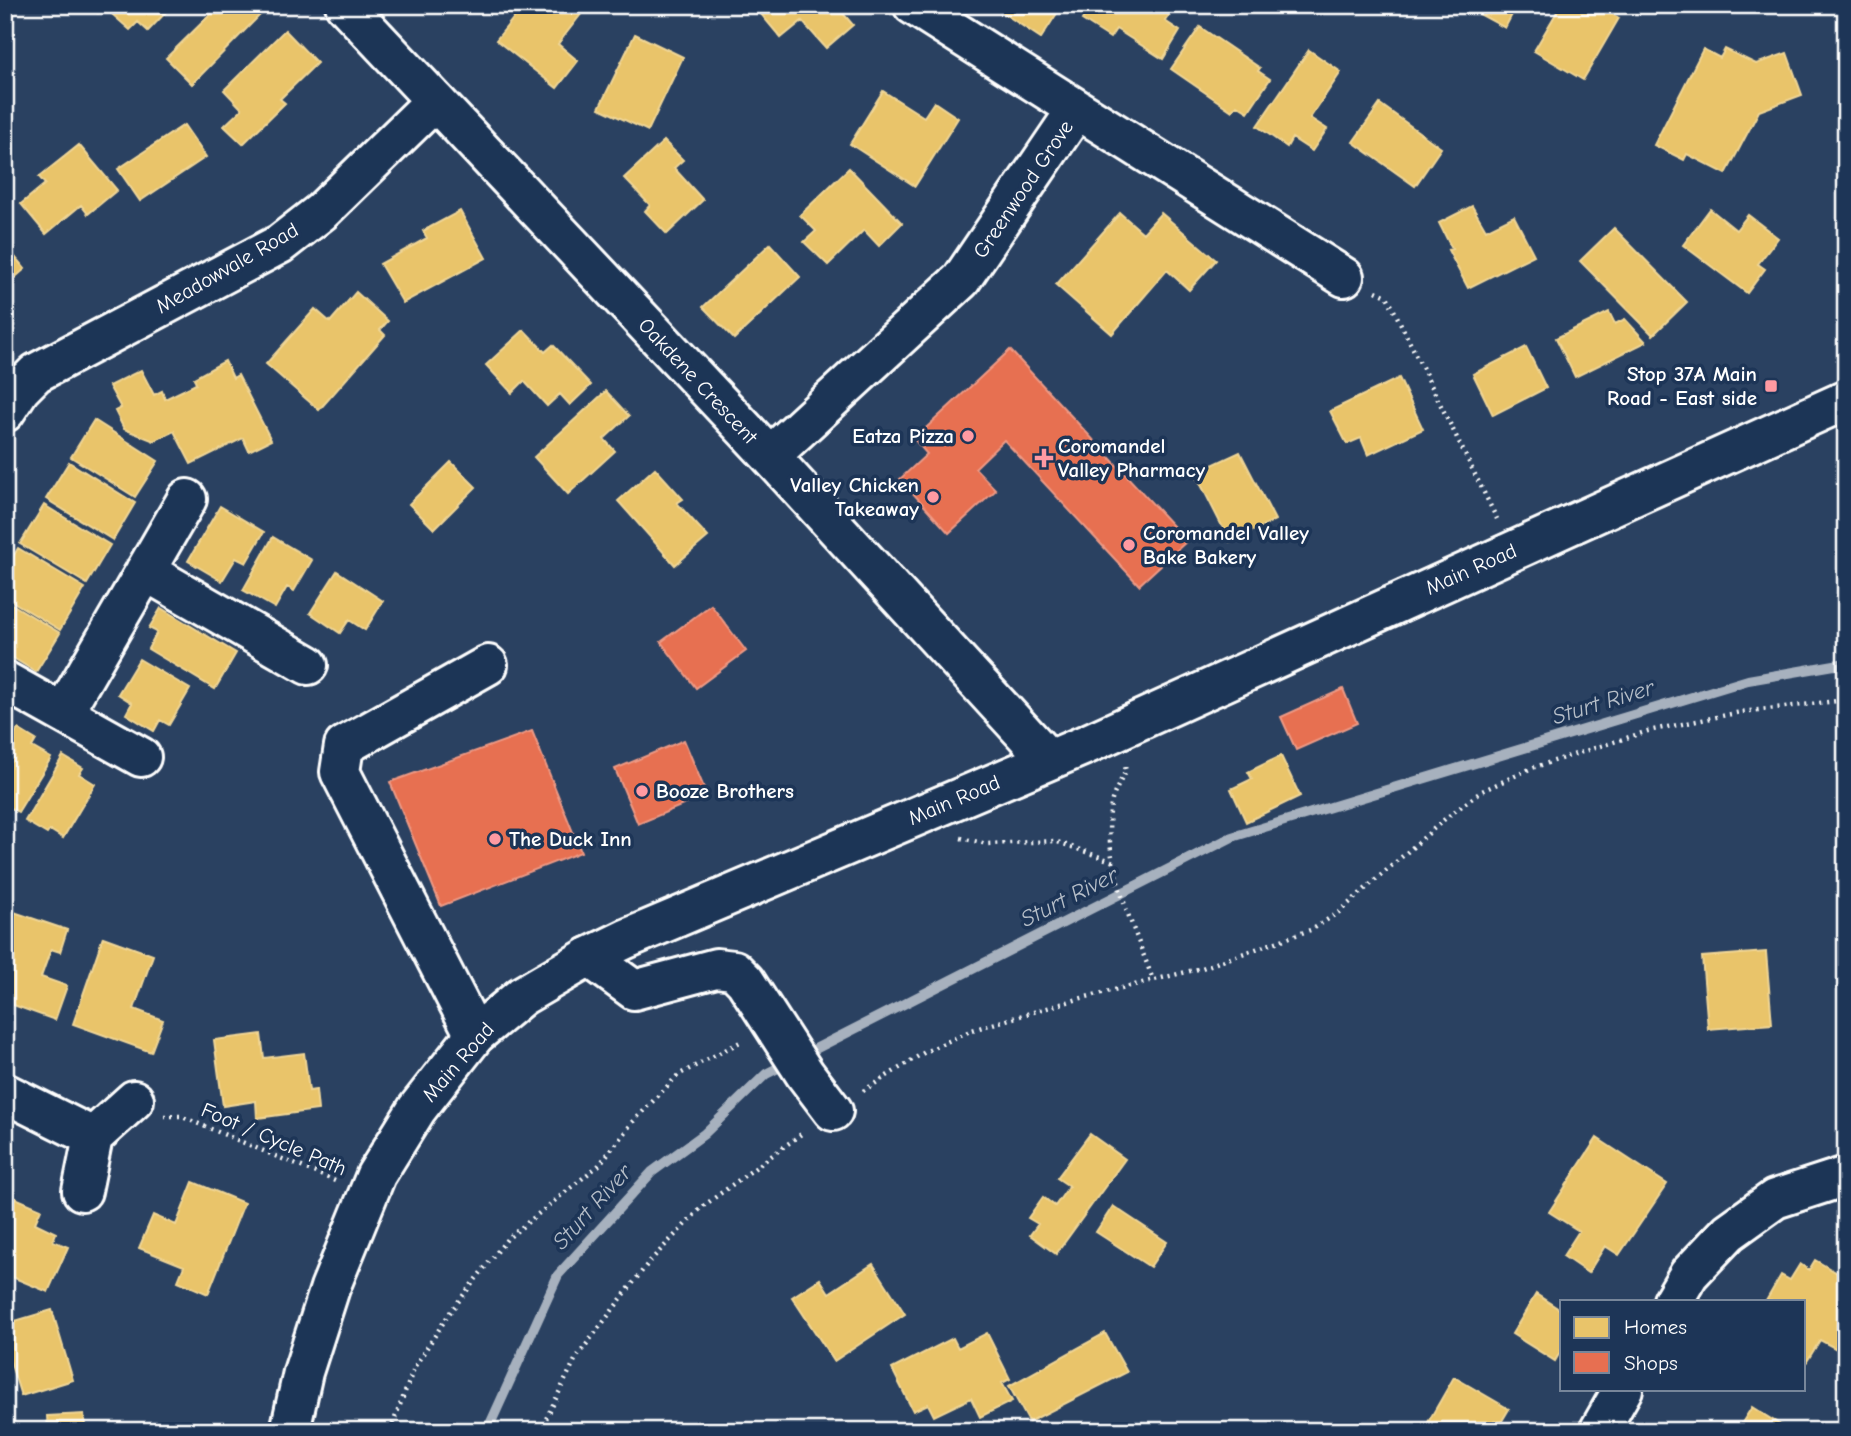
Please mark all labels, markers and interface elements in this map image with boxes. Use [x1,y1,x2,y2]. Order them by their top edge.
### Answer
street label: Greenwood Grove [968,116,1078,262]
street label: Meadowvale Road [152,218,302,318]
street label: Oakdene Crescent [634,313,763,450]
place label: Stop 37A Main Road - East side [1607,362,1757,410]
marker: Stop 37A Main Road - East side [1763,378,1779,394]
place label: Eatza Pizza [852,424,954,448]
marker: Eatza Pizza [960,428,976,444]
place label: Coromandel Valley Pharmacy [1058,434,1206,482]
marker: Coromandel Valley Pharmacy [1036,450,1052,466]
place label: Valley Chicken Takeaway [790,473,919,521]
marker: Valley Chicken Takeaway [925,489,941,505]
place label: Coromandel Valley Bake Bakery [1143,521,1309,569]
marker: Coromandel Valley Bake Bakery [1121,537,1137,553]
street label: Main Road [1422,538,1520,600]
water label: Sturt River [1549,673,1658,730]
street label: Main Road [905,770,1003,830]
place label: Booze Brothers [656,779,794,803]
marker: Booze Brothers [634,783,650,799]
place label: The Duck Inn [509,827,632,851]
marker: The Duck Inn [487,831,503,847]
water label: Sturt River [1016,861,1123,933]
street label: Main Road [417,1017,499,1107]
street label: Foot / Cycle Path [198,1098,350,1180]
water label: Sturt River [547,1158,638,1255]
legend [1560,1300,1806,1390]
text: Homes [1624,1315,1687,1339]
text: Shops [1624,1351,1678,1375]

